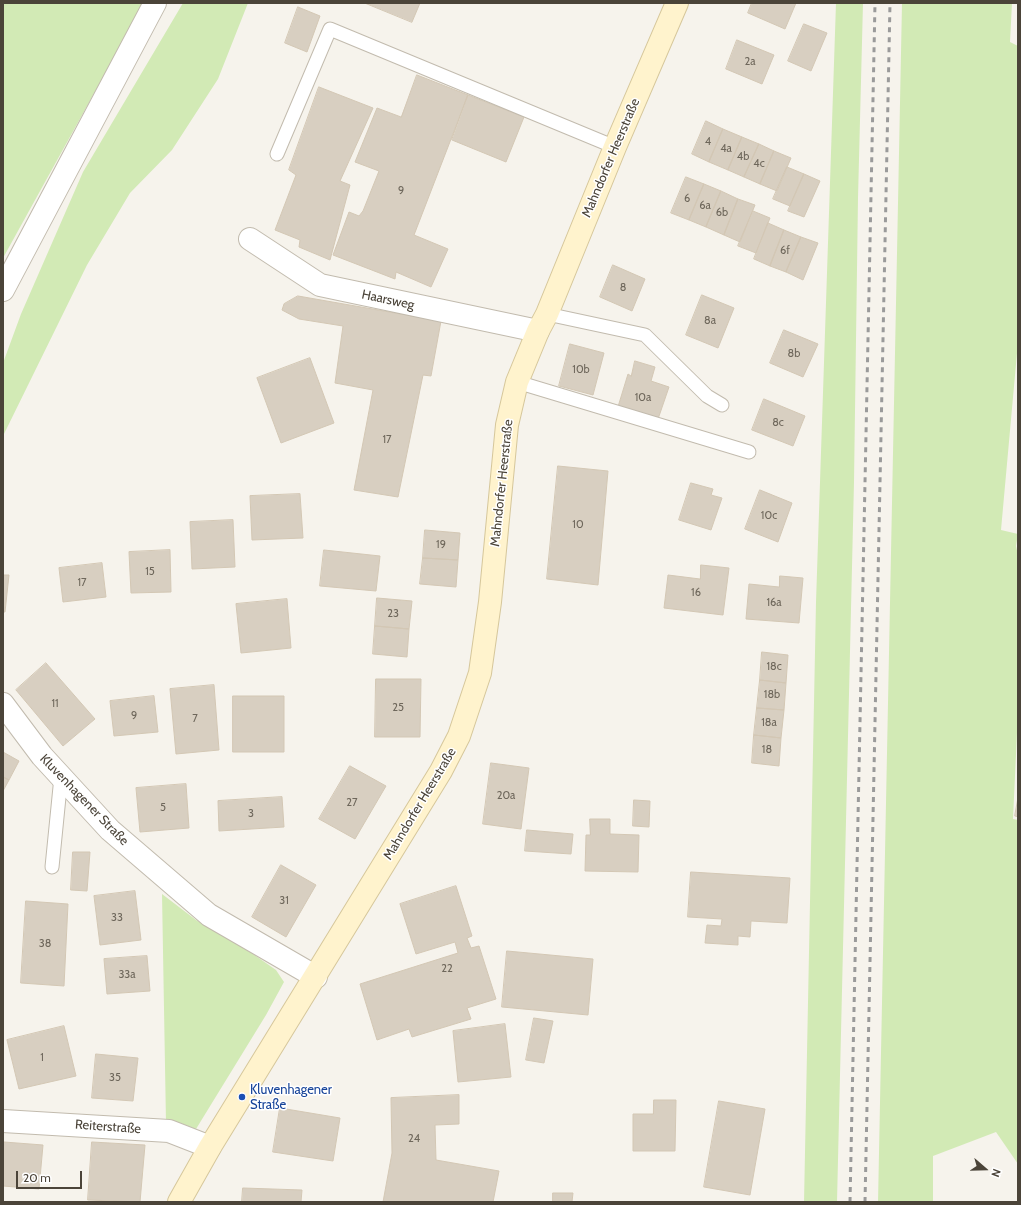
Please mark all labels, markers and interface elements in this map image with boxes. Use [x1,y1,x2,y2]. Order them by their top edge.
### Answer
house number: 2a [744,55,756,69]
street label: Mahndorfer Heerstraße [579,96,643,220]
house number: 4 [705,135,711,149]
house number: 4a [720,142,732,156]
house number: 4b [737,150,749,164]
house number: 4c [753,157,765,171]
house number: 9 [398,184,404,198]
house number: 6 [684,192,690,206]
house number: 6a [699,199,711,213]
house number: 6b [716,206,728,220]
house number: 6f [780,244,790,258]
house number: 8 [620,281,626,295]
street label: Haarsweg [360,287,416,313]
house number: 8a [704,314,716,328]
house number: 8b [788,347,800,361]
house number: 10b [572,363,590,377]
house number: 10a [635,391,651,405]
house number: 8c [772,416,784,430]
street label: Mahndorfer Heerstraße [488,419,516,547]
house number: 17 [382,433,392,447]
house number: 10c [761,509,777,523]
house number: 10 [572,518,584,532]
house number: 19 [436,538,446,552]
house number: 15 [145,565,155,579]
house number: 17 [77,576,87,590]
house number: 16 [691,586,701,600]
house number: 16a [766,596,782,610]
house number: 23 [387,607,399,621]
house number: 18c [766,660,782,674]
house number: 18b [764,688,780,702]
house number: 11 [51,697,59,711]
house number: 25 [392,701,404,715]
house number: 9 [131,709,137,723]
house number: 7 [192,712,198,726]
house number: 18a [761,716,777,730]
house number: 18 [762,743,772,757]
street label: Mahndorfer Heerstraße [380,745,460,863]
street label: Kluvenhagener Straße [36,751,132,849]
house number: 20a [497,789,515,803]
house number: 27 [346,796,358,810]
house number: 5 [160,801,166,815]
house number: 3 [248,807,254,821]
house number: 31 [279,894,289,908]
house number: 33 [111,911,123,925]
house number: 38 [39,937,51,951]
house number: 22 [441,962,453,976]
house number: 33a [118,968,136,982]
house number: 1 [40,1051,44,1065]
house number: 35 [109,1071,121,1085]
place label: Kluvenhagener Straße [250,1082,332,1113]
marker: Kluvenhagener Straße [237,1092,247,1102]
street label: Reiterstraße [74,1117,142,1137]
house number: 24 [408,1132,420,1146]
north arrow [965,1149,1005,1189]
scale bar [18,1163,84,1189]
text: N [988,1167,1004,1179]
text: 20 m [23,1170,51,1185]

